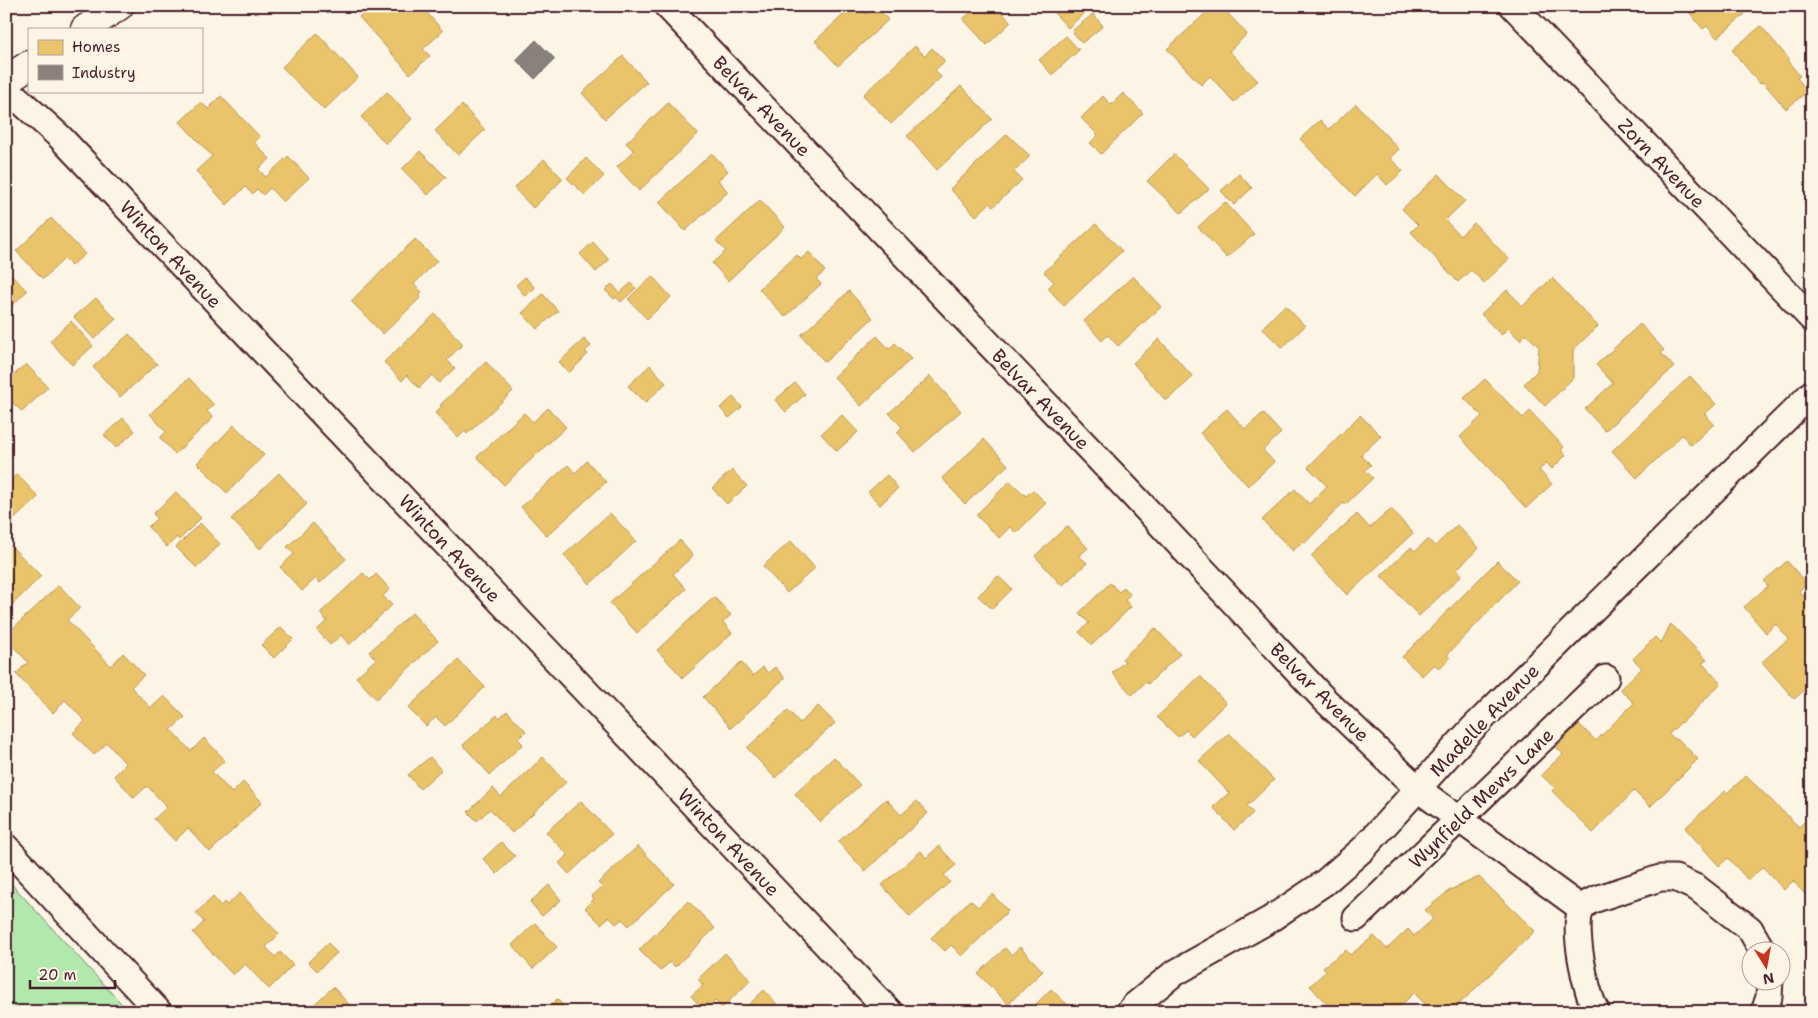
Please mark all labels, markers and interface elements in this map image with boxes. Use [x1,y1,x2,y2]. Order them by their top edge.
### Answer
legend [28,28,202,92]
text: Homes [72,37,120,57]
street label: Belvar Avenue [707,51,816,162]
text: Industry [72,63,136,83]
street label: Zorn Avenue [1613,113,1711,214]
street label: Winton Avenue [114,195,227,314]
street label: Belvar Avenue [986,344,1095,455]
street label: Winton Avenue [393,489,506,608]
street label: Belvar Avenue [1265,637,1375,747]
street label: Madelle Avenue [1424,659,1545,782]
street label: Wynfield Mews Lane [1404,723,1559,874]
street label: Winton Avenue [672,783,785,902]
north arrow [1740,940,1790,990]
scale bar [30,958,115,990]
text: 20 m [38,965,77,985]
text: N [1761,969,1776,989]

